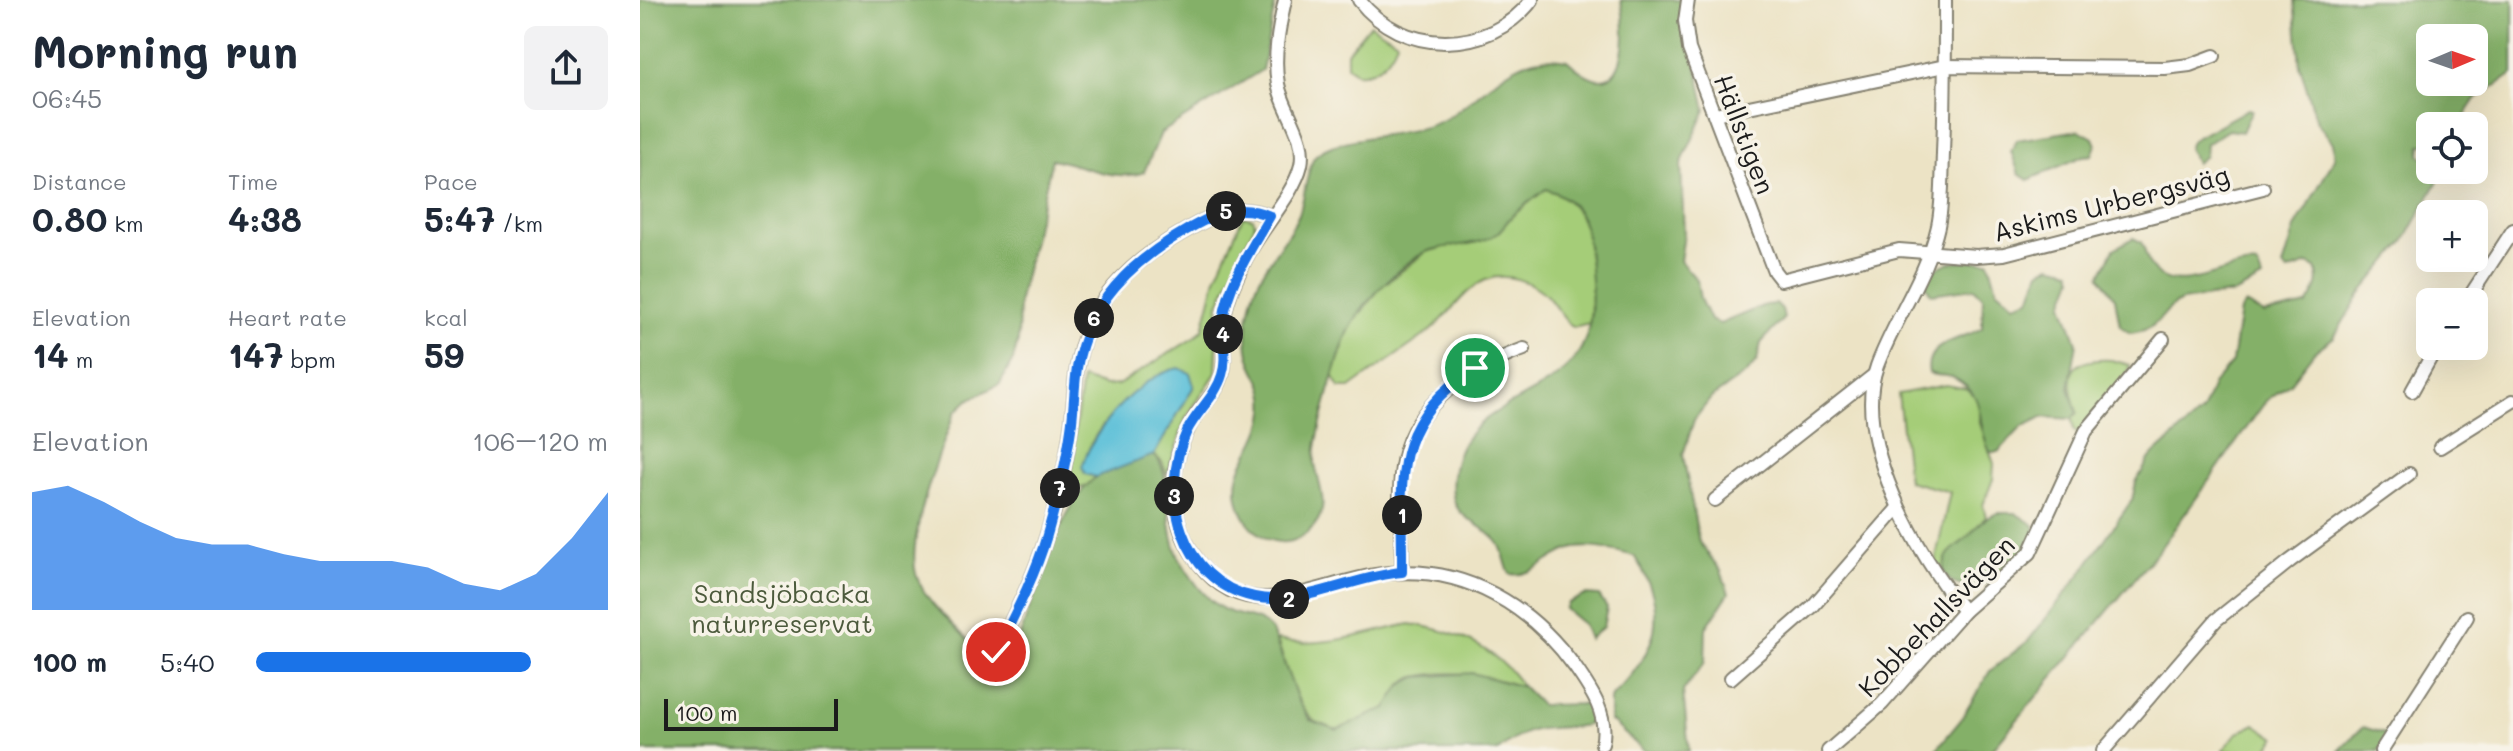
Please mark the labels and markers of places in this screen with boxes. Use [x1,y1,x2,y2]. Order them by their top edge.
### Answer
pin: 5 [1206,191,1246,231]
pin: 6 [1074,298,1114,338]
pin: 4 [1203,314,1243,354]
pin [1441,334,1509,402]
pin: 7 [1040,468,1080,508]
pin: 3 [1154,476,1194,516]
pin: 1 [1382,495,1422,535]
pin: 2 [1269,579,1309,619]
pin [962,618,1030,686]

